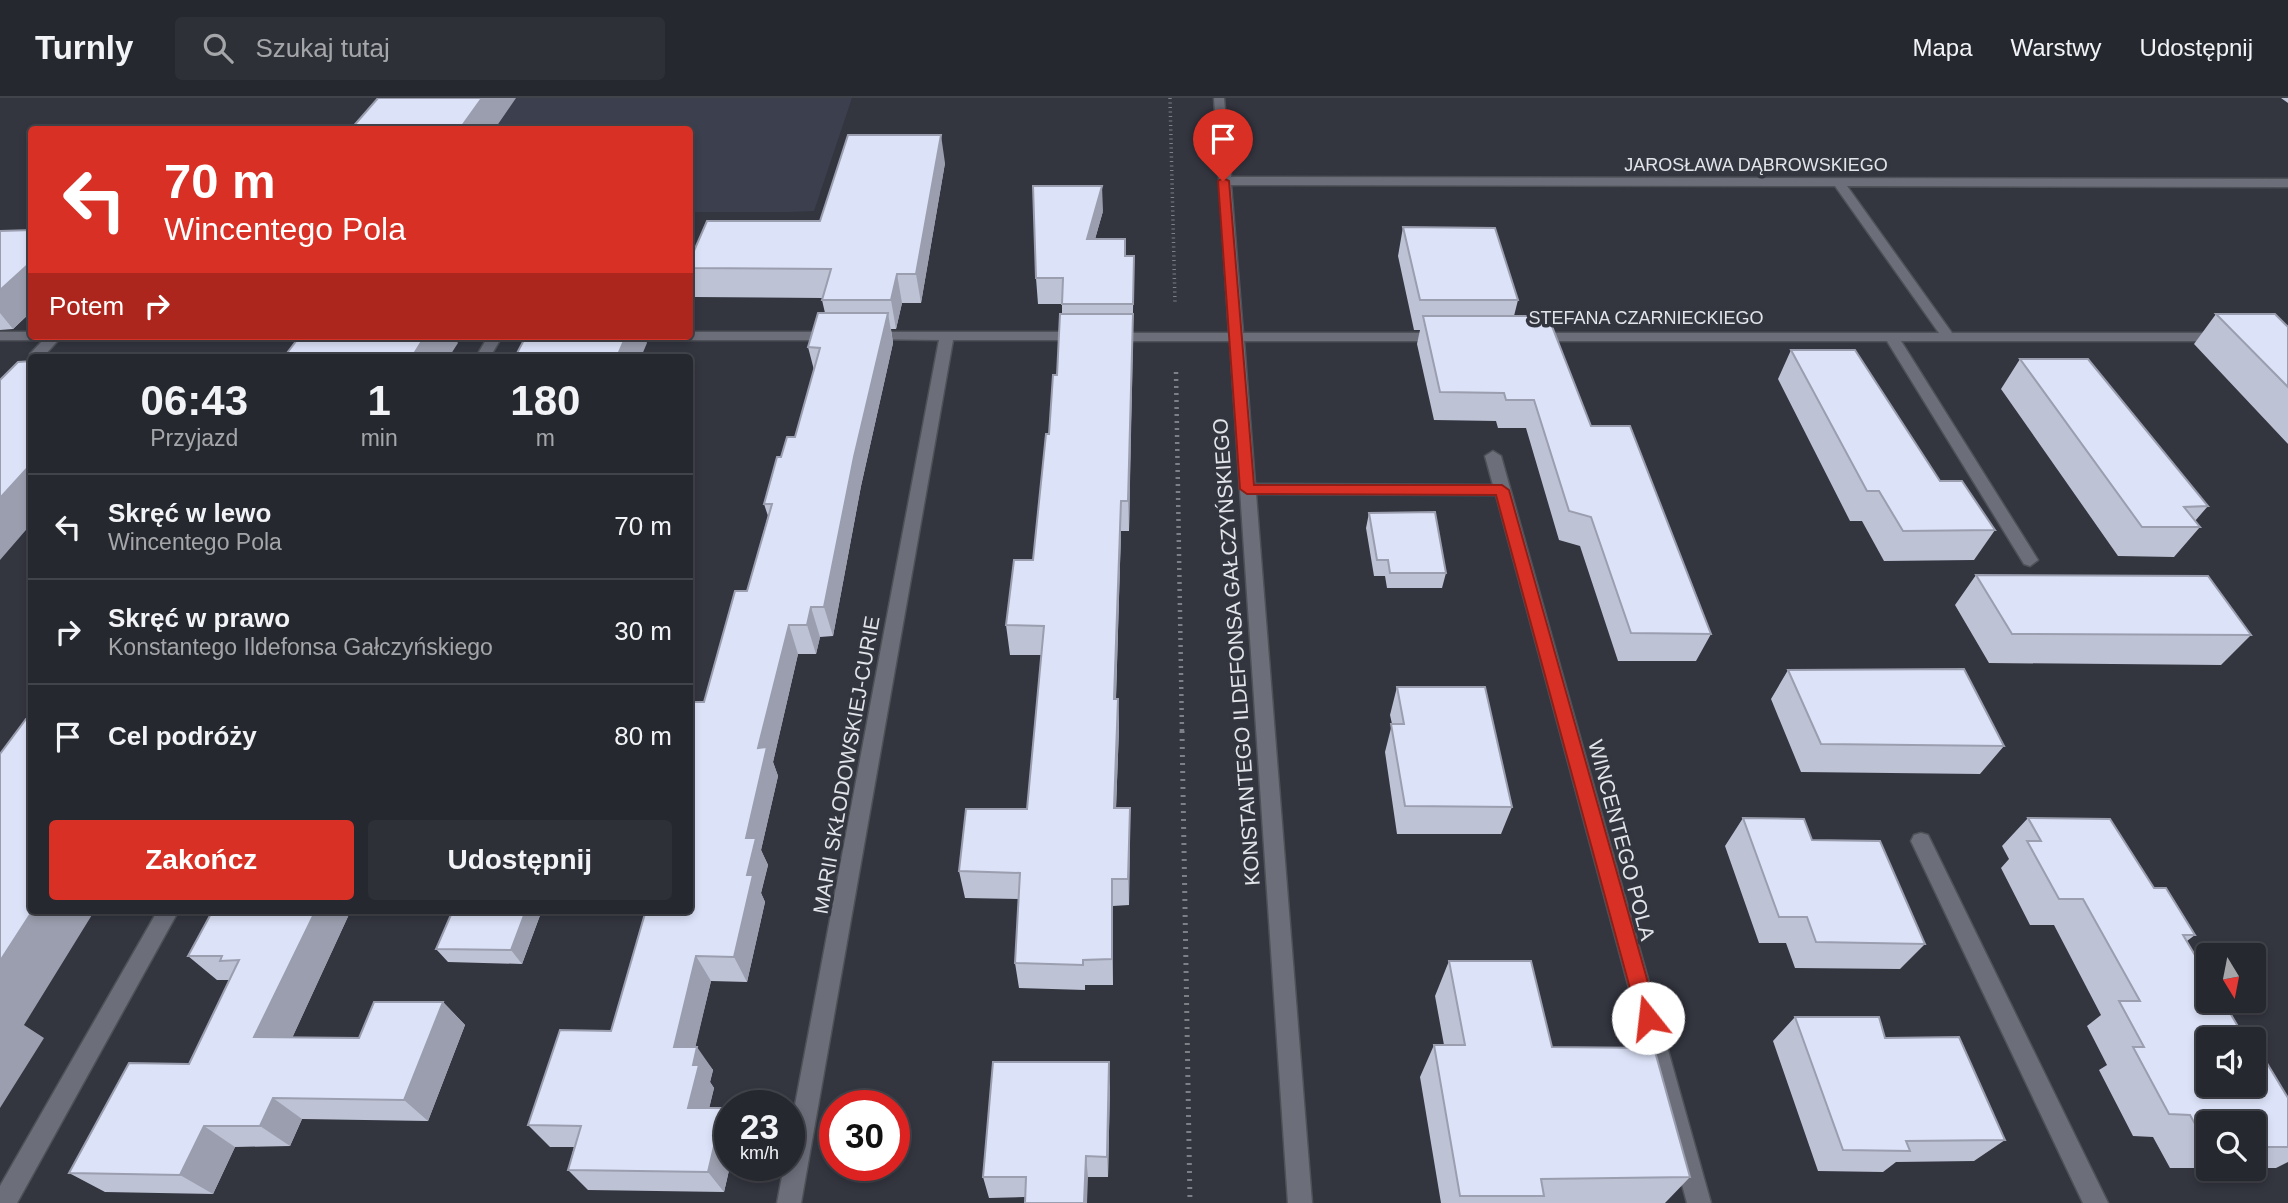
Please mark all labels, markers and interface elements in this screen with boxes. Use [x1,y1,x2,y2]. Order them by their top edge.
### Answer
search box [175,17,665,80]
text: Turnly [35,29,133,66]
icon: search [199,29,237,67]
text: Szukaj tutaj [255,33,390,63]
text: Mapa [1912,34,1972,61]
text: Warstwy [2010,34,2102,61]
text: Udostępnij [2140,34,2253,61]
pin [1193,109,1253,181]
icon: arrive [1204,120,1242,158]
icon: left [49,154,140,245]
text: 70 m [164,154,276,208]
street label: JAROSŁAWA DĄBROWSKIEGO [1624,155,1888,175]
text: Wincentego Pola [164,211,406,247]
icon: right [138,287,176,325]
text: Potem [49,291,124,321]
street label: STEFANA CZARNIECKIEGO [1528,308,1764,328]
text: 06:43 [141,377,248,424]
text: 1 [367,377,391,424]
text: 180 [510,377,580,424]
street label: KONSTANTEGO ILDEFONSA GAŁCZYŃSKIEGO [1208,417,1264,887]
text: Przyjazd [150,425,238,451]
text: min [361,425,398,451]
text: m [536,425,555,451]
text: Skręć w lewo [108,498,271,528]
icon: left [49,508,87,546]
text: 70 m [614,511,672,541]
text: Wincentego Pola [108,529,282,555]
text: Skręć w prawo [108,603,290,633]
icon: right [49,613,87,651]
street label: MARII SKŁODOWSKIEJ-CURIE [808,614,884,916]
text: 30 m [614,616,672,646]
text: Konstantego Ildefonsa Gałczyńskiego [108,634,493,660]
icon: arrive [49,718,87,756]
text: Cel podróży [108,721,257,751]
text: 80 m [614,721,672,751]
street label: WINCENTEGO POLA [1584,737,1660,943]
button: Zakończ [49,820,354,900]
button: Udostępnij [368,820,672,900]
north arrow [2196,943,2266,1013]
map controls [2196,943,2266,1181]
position arrow [1611,981,1685,1055]
button: sound [2196,1027,2266,1097]
speed limit sign: 30 [819,1090,910,1181]
text: 23 [740,1107,779,1146]
button: search [2196,1111,2266,1181]
text: km/h [740,1143,779,1163]

